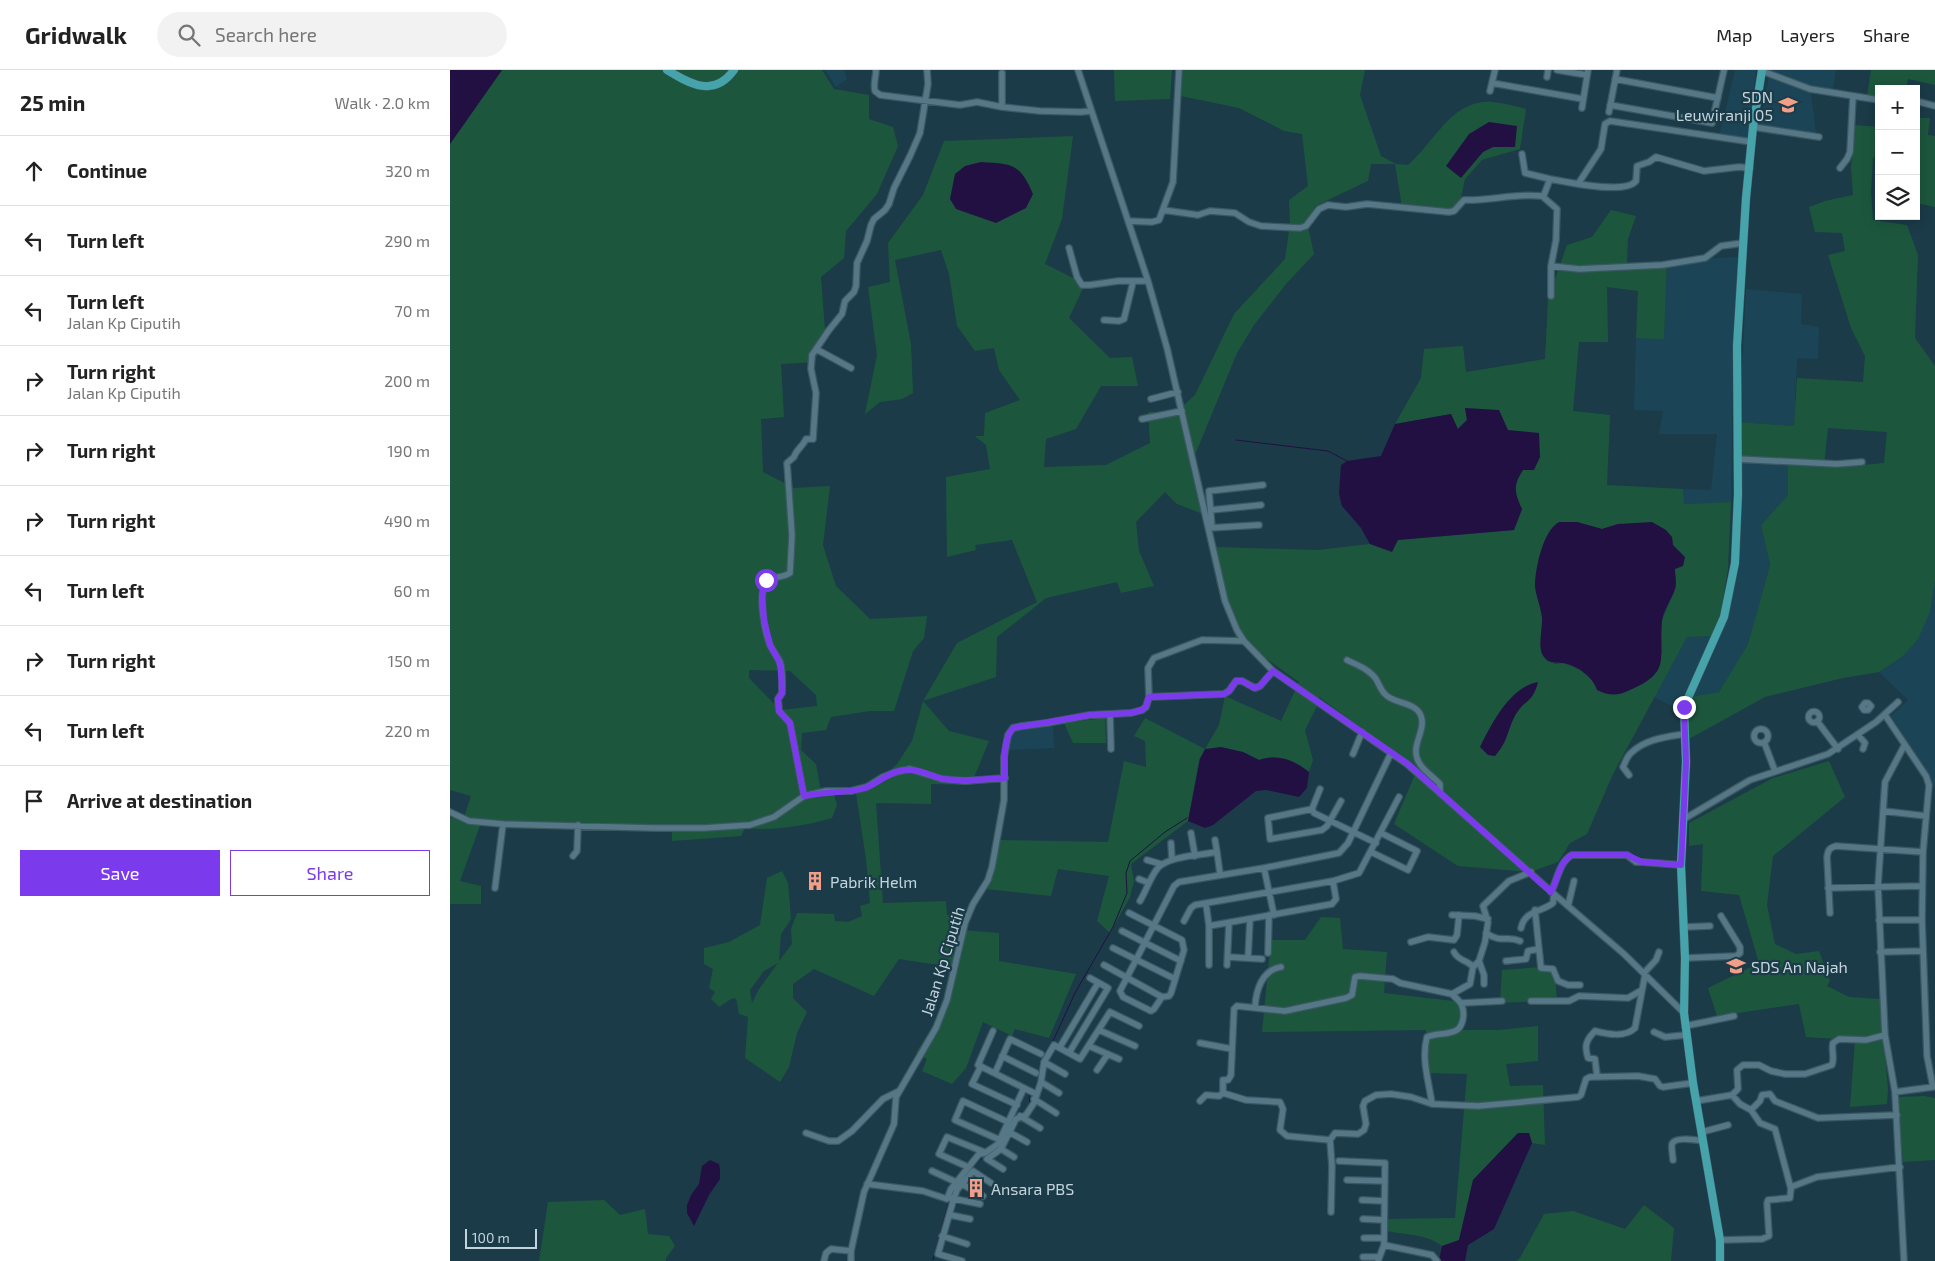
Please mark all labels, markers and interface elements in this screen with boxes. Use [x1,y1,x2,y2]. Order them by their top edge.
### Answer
search box [157,12,507,57]
text: Gridwalk [25,20,127,49]
icon: search [175,21,203,49]
text: Search here [215,23,317,46]
text: Map [1716,24,1752,46]
text: Layers [1780,24,1835,46]
text: Share [1863,24,1910,46]
map controls [1875,85,1920,220]
button: + [1875,85,1920,130]
place label: SDN Leuwiranji 05 [1676,87,1773,125]
text: 25 min [20,90,85,115]
text: Walk · 2.0 km [335,93,430,112]
school or university icon: SDN Leuwiranji 05 [1777,94,1799,116]
button: − [1875,130,1920,175]
icon: ahead [20,157,48,185]
text: Continue [67,159,147,182]
text: 320 m [385,161,430,180]
button: layers [1875,175,1920,220]
icon: left [20,227,48,255]
text: Turn left [67,229,144,252]
text: 290 m [385,231,430,250]
text: Turn left [67,290,144,313]
icon: left [20,297,48,325]
text: 70 m [395,301,430,320]
text: Jalan Kp Ciputih [67,313,181,332]
text: Turn right [67,360,155,383]
icon: right [20,367,48,395]
text: 200 m [384,371,430,390]
text: Jalan Kp Ciputih [67,383,181,402]
icon: right [20,437,48,465]
text: Turn right [67,439,155,462]
text: 190 m [387,441,430,460]
icon: right [20,507,48,535]
text: Turn right [67,509,155,532]
text: 490 m [384,511,430,530]
route start [755,569,778,592]
icon: left [20,577,48,605]
text: Turn left [67,579,144,602]
text: 60 m [394,581,430,600]
icon: right [20,647,48,675]
text: Turn right [67,649,155,672]
text: 150 m [388,651,430,670]
route end [1673,696,1696,719]
icon: left [20,717,48,745]
text: Turn left [67,719,144,742]
text: 220 m [385,721,430,740]
icon: arrive [20,787,48,815]
text: Arrive at destination [67,789,252,812]
button: Save [20,850,220,896]
button: Share [230,850,430,896]
building icon: Pabrik Helm [804,870,826,892]
place label: Pabrik Helm [830,872,917,891]
street label: Jalan Kp Ciputih [916,904,968,1018]
school or university icon: SDS An Najah [1725,955,1747,977]
place label: SDS An Najah [1751,957,1848,977]
building icon: Ansara PBS [965,1177,987,1199]
place label: Ansara PBS [991,1179,1074,1198]
scale bar [465,1226,538,1249]
text: 100 m [472,1229,510,1246]

